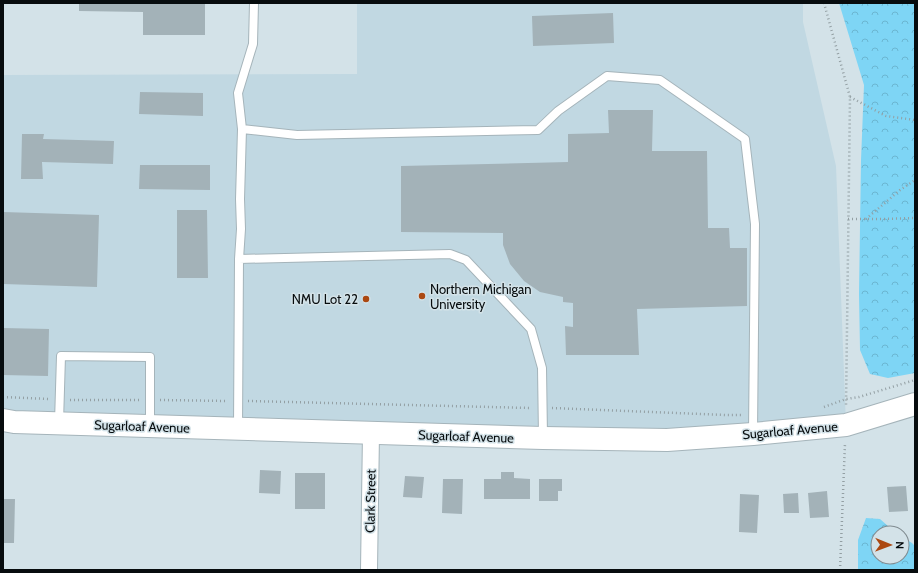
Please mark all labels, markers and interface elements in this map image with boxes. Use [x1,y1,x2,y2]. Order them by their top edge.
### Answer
place label: Northern Michigan University [430,281,531,312]
place label: NMU Lot 22 [292,291,358,307]
marker: Northern Michigan University [417,291,427,301]
marker: NMU Lot 22 [361,294,371,304]
street label: Sugarloaf Avenue [94,416,191,436]
street label: Sugarloaf Avenue [742,418,839,442]
street label: Sugarloaf Avenue [418,426,515,446]
street label: Clark Street [361,468,379,533]
north arrow [870,525,910,565]
text: N [893,541,907,549]

